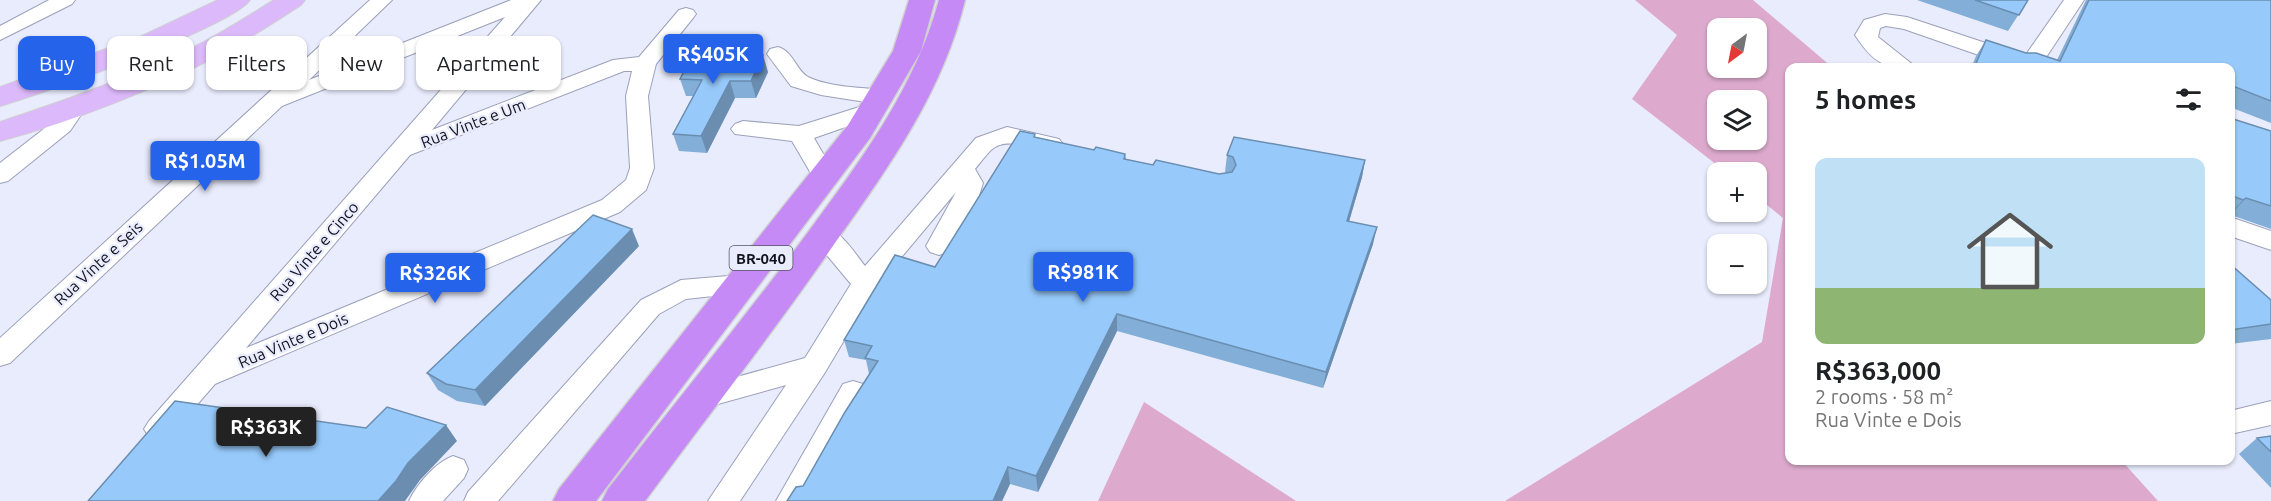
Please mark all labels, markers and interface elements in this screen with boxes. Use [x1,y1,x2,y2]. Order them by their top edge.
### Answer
north arrow [1707,18,1767,78]
map controls [1707,18,1767,294]
pin: R$405K [664,34,762,85]
chip: Buy [18,36,95,90]
chip: Rent [107,36,194,90]
chip: Filters [206,36,307,90]
chip: New [319,36,404,90]
chip: Apartment [416,36,561,90]
text: R$405K [677,42,749,65]
icon: filters [2172,83,2205,116]
text: 5 homes [1815,85,1916,114]
button: layers [1707,90,1767,150]
street label: Rua Vinte e Um [418,95,528,151]
pin: R$1.05M [150,141,260,192]
text: R$1.05M [165,149,245,172]
button: + [1707,162,1767,222]
icon: home [1956,197,2064,305]
street label: Rua Vinte e Cinco [266,198,362,304]
street label: Rua Vinte e Seis [50,218,146,308]
button: − [1707,234,1767,294]
road number: BR-040 [730,246,792,270]
pin: R$981K [1034,252,1132,303]
pin: R$326K [386,253,484,304]
text: R$981K [1047,260,1119,283]
text: R$326K [399,261,471,284]
street label: Rua Vinte e Dois [235,309,351,371]
text: R$363,000 [1815,356,1941,385]
text: 2 rooms · 58 m² [1815,385,1953,408]
pin: R$363K [217,407,315,458]
text: Rua Vinte e Dois [1815,408,1962,431]
text: R$363K [230,415,302,438]

